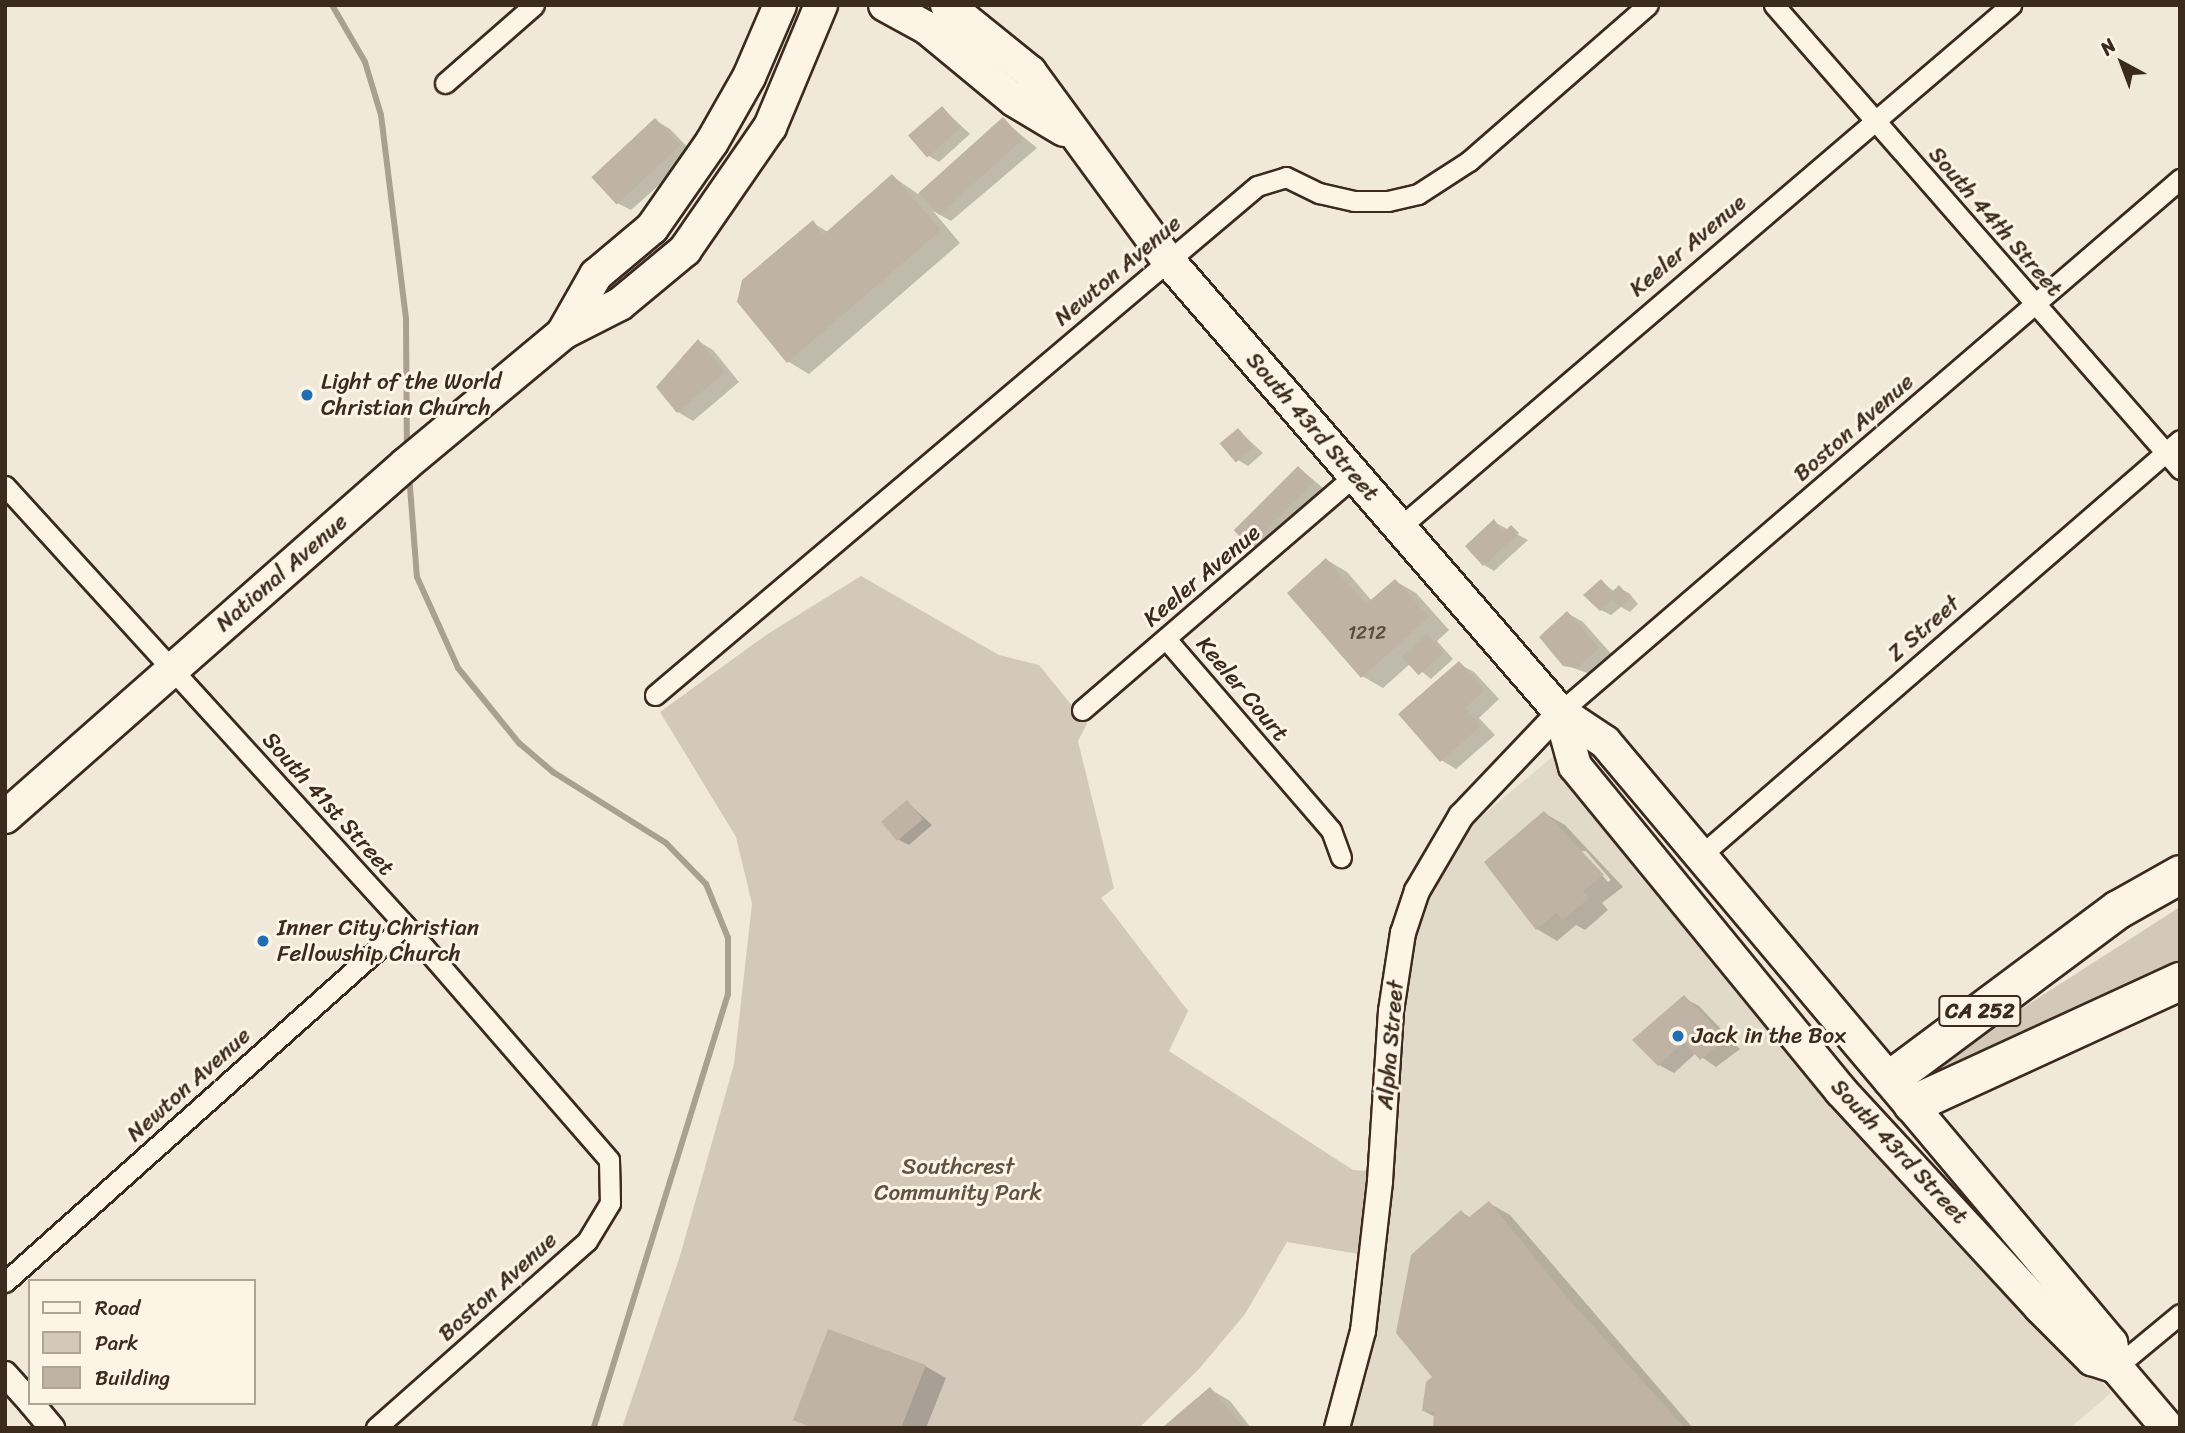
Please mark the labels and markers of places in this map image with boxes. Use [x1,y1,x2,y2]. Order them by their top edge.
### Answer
place label: Light of the World Christian Church [321,368,502,422]
marker: Light of the World Christian Church [299,387,315,403]
place label: Inner City Christian Fellowship Church [277,914,479,968]
marker: Inner City Christian Fellowship Church [255,933,271,949]
place label: Jack in the Box [1692,1022,1847,1050]
marker: Jack in the Box [1670,1028,1686,1044]

